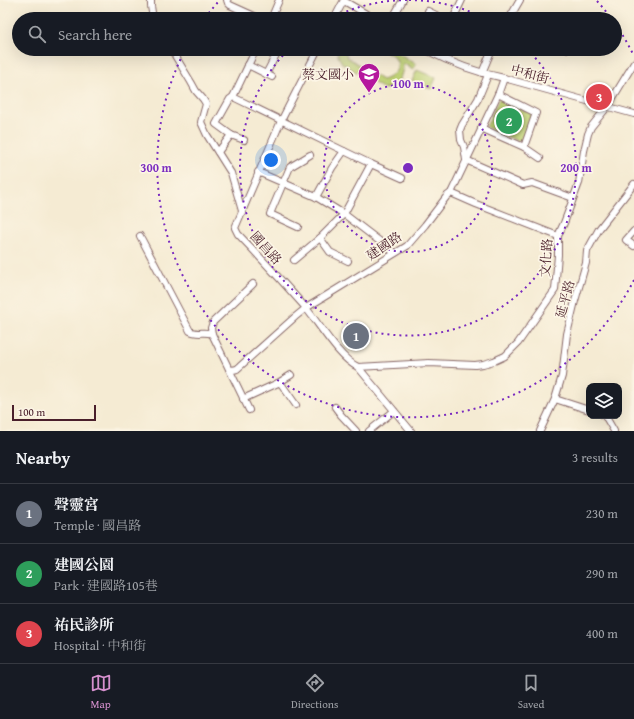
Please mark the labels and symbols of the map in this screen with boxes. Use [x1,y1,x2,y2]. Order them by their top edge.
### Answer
street label: 中和街 [509,60,551,88]
school or university icon: 蔡文國小 [356,61,382,94]
place label: 蔡文國小 [302,65,354,84]
text: 100 m [392,75,425,92]
pin: 3 [586,82,612,112]
pin: 2 [496,106,522,136]
your location [261,150,281,170]
text: 300 m [140,159,173,176]
text: 200 m [560,159,593,176]
centre of rings [401,161,415,175]
street label: 國昌路 [246,227,286,269]
street label: 建國路 [363,227,405,265]
street label: 文化路 [535,238,557,278]
street label: 延平路 [551,278,579,320]
pin: 1 [343,321,369,351]
scale bar [12,403,96,422]

